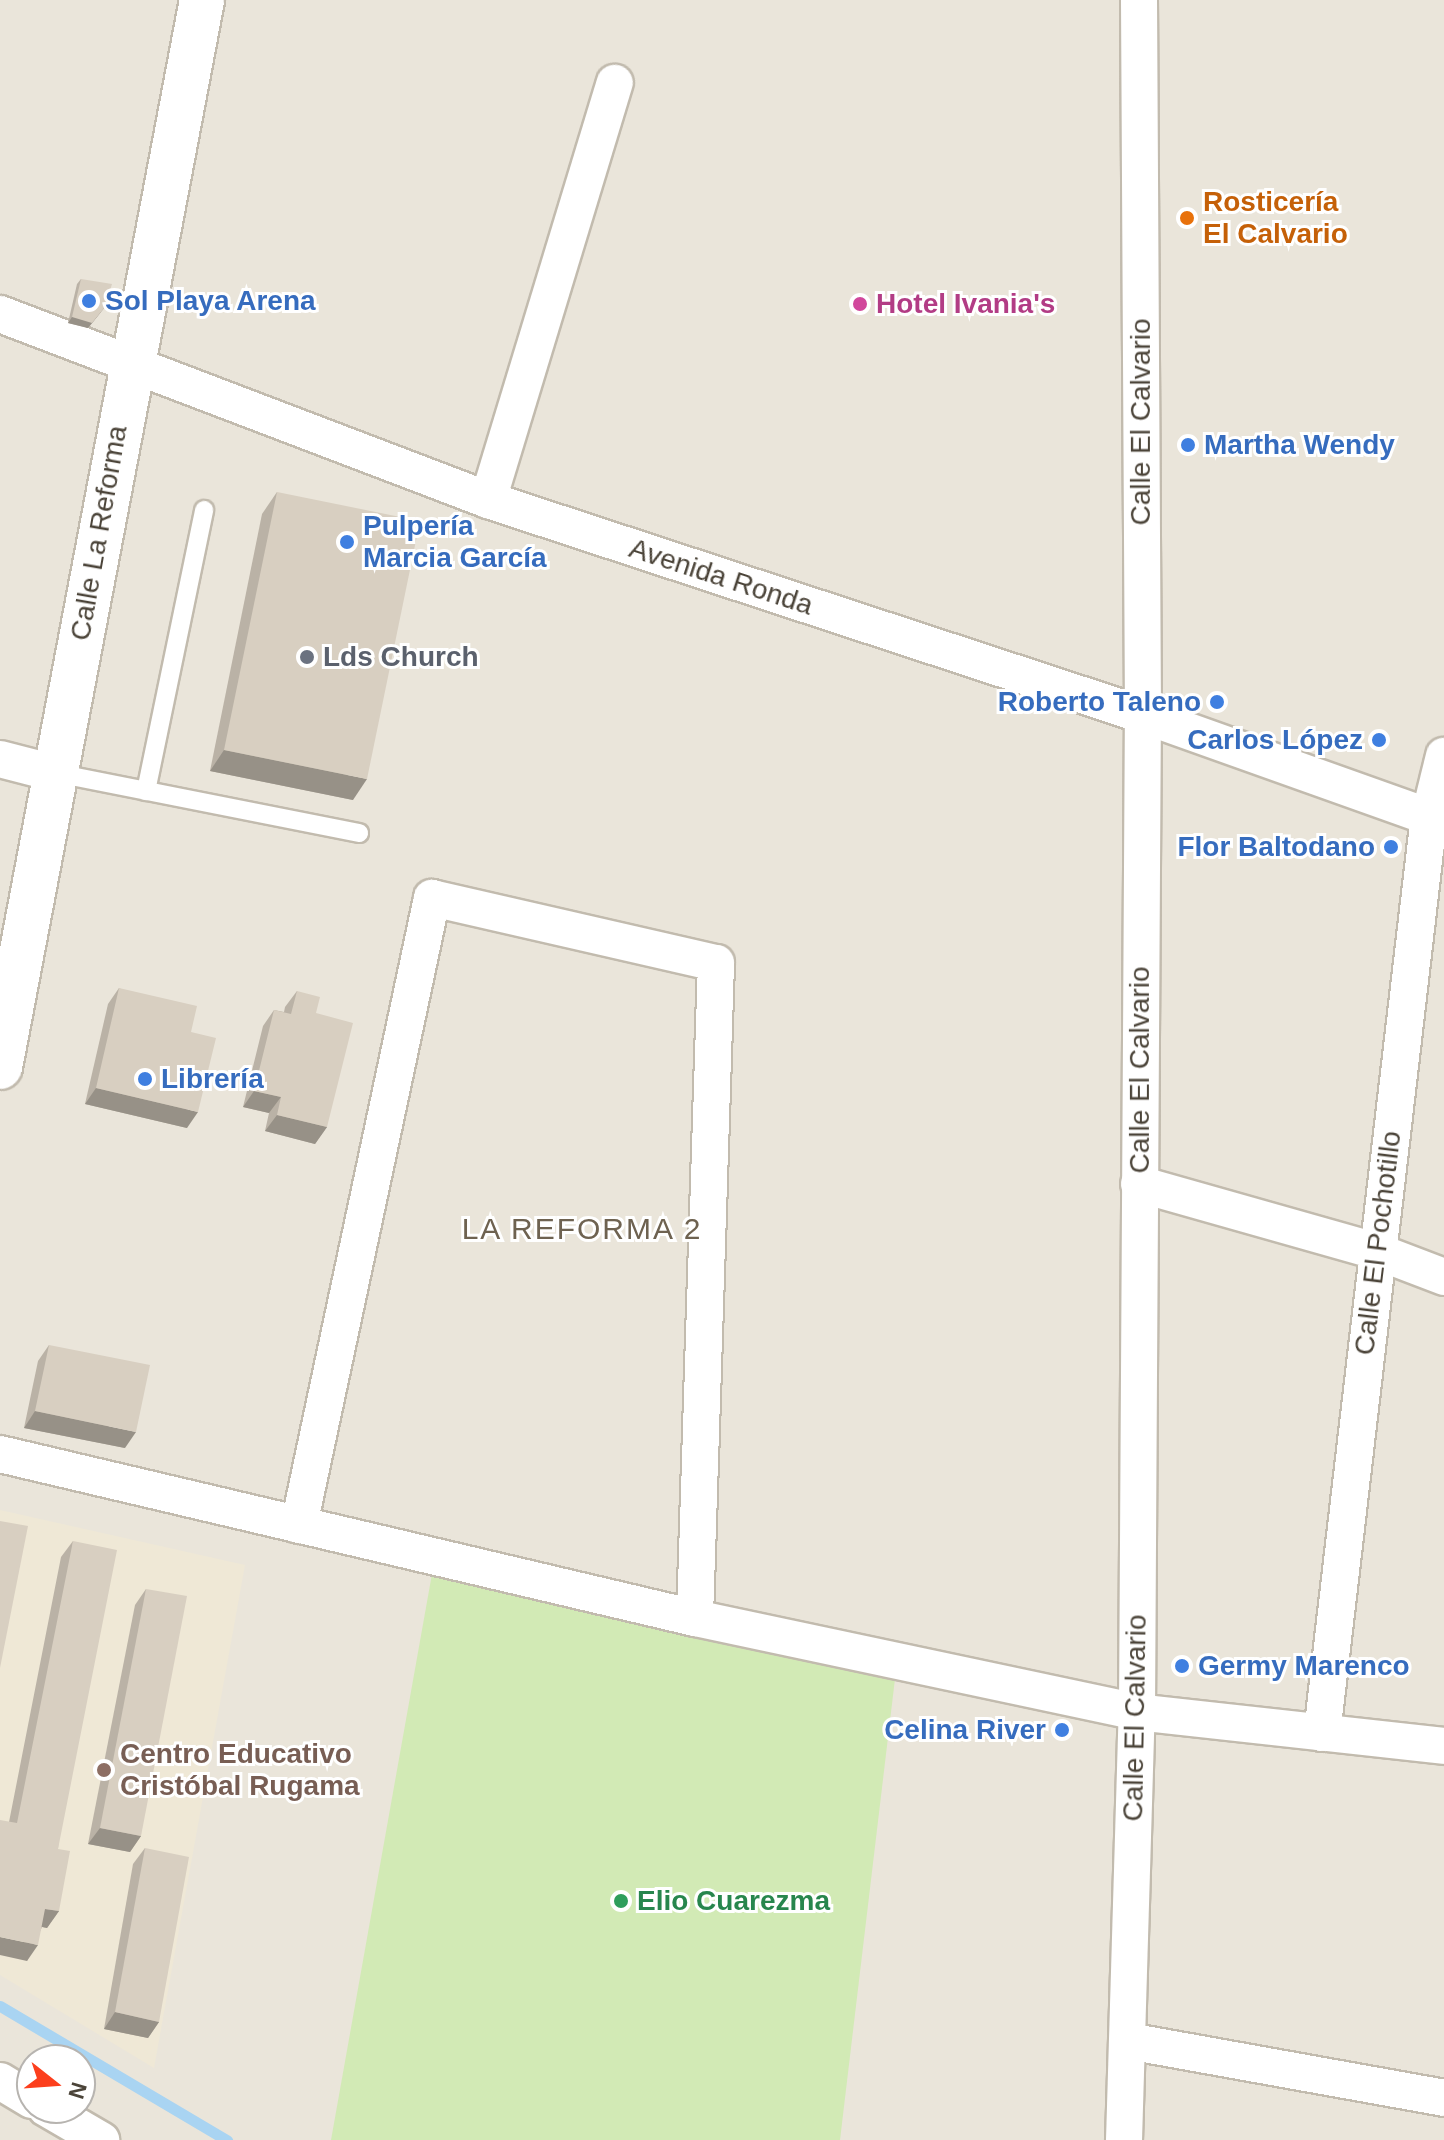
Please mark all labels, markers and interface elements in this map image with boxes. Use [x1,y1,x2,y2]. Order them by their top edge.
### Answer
place label: Rosticería El Calvario [1203,185,1348,251]
marker: Rosticería El Calvario [1178,209,1196,227]
place label: Sol Playa Arena [105,284,317,318]
place label: Hotel Ivania's [876,287,1055,321]
marker: Sol Playa Arena [80,292,98,310]
marker: Hotel Ivania's [851,295,869,313]
street label: Calle El Calvario [1124,319,1158,525]
street label: Calle La Reforma [64,423,134,643]
place label: Martha Wendy [1204,428,1395,462]
marker: Martha Wendy [1179,436,1197,454]
place label: Pulpería Marcia García [363,509,547,575]
street label: Avenida Ronda [625,532,817,622]
marker: Pulpería Marcia García [338,533,356,551]
place label: Lds Church [323,640,479,674]
marker: Lds Church [298,648,316,666]
place label: Roberto Taleno [998,685,1201,719]
marker: Roberto Taleno [1208,693,1226,711]
place label: Carlos López [1187,723,1363,757]
marker: Carlos López [1370,731,1388,749]
place label: Flor Baltodano [1177,830,1375,864]
marker: Flor Baltodano [1382,838,1400,856]
street label: Calle El Calvario [1123,967,1157,1173]
place label: Librería [161,1062,264,1096]
marker: Librería [136,1070,154,1088]
street label: Calle El Pochotillo [1348,1129,1408,1357]
district label: LA REFORMA 2 [460,1211,704,1247]
street label: Calle El Calvario [1116,1614,1154,1822]
place label: Germy Marenco [1198,1649,1410,1683]
marker: Germy Marenco [1173,1657,1191,1675]
place label: Celina River [884,1713,1046,1747]
marker: Celina River [1053,1721,1071,1739]
place label: Centro Educativo Cristóbal Rugama [120,1737,360,1803]
marker: Centro Educativo Cristóbal Rugama [95,1761,113,1779]
place label: Elio Cuarezma [637,1884,830,1918]
marker: Elio Cuarezma [612,1892,630,1910]
north arrow [16,2044,96,2124]
text: N [63,2079,92,2102]

